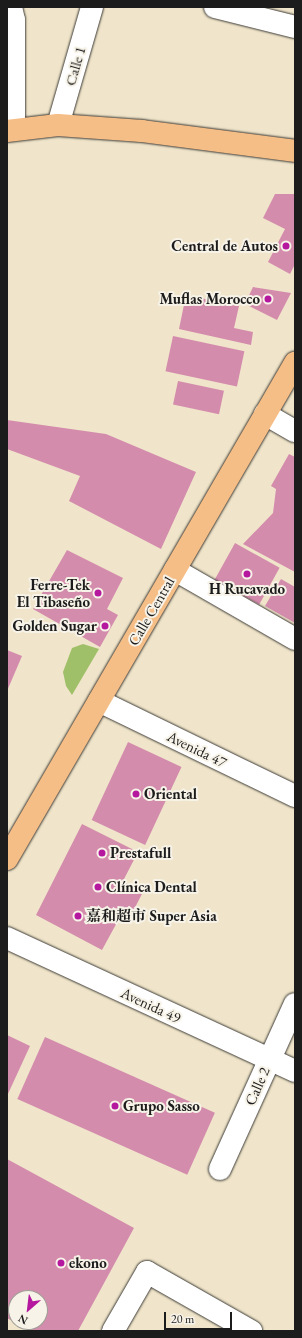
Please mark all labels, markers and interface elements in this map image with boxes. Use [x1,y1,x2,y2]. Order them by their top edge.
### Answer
street label: Calle 1 [61,44,89,88]
place label: Central de Autos [171,237,278,255]
marker: Central de Autos [281,241,291,251]
place label: Muflas Morocco [159,290,260,308]
marker: Muflas Morocco [263,294,273,304]
marker: H Rucavado [242,569,252,579]
street label: Calle Central [124,573,178,649]
place label: Ferre-Tek El Tibaseño [17,575,90,610]
place label: H Rucavado [209,580,285,598]
marker: Ferre-Tek El Tibaseño [93,588,103,598]
place label: Golden Sugar [13,617,97,635]
marker: Golden Sugar [100,621,110,631]
street label: Avenida 47 [164,727,230,771]
place label: Oriental [144,785,197,803]
marker: Oriental [131,789,141,799]
place label: Prestafull [110,844,171,862]
marker: Prestafull [97,848,107,858]
place label: Clínica Dental [106,878,197,896]
marker: Clínica Dental [93,882,103,892]
place label: 嘉和超市 Super Asia [86,907,217,925]
marker: 嘉和超市 Super Asia [73,911,83,921]
street label: Avenida 49 [118,983,184,1027]
street label: Calle 2 [241,1064,273,1108]
place label: Grupo Sasso [123,1097,200,1115]
marker: Grupo Sasso [110,1101,120,1111]
place label: ekono [69,1254,107,1272]
marker: ekono [56,1258,66,1268]
north arrow [8,1290,48,1330]
scale bar [166,1304,234,1330]
text: N [16,1311,30,1328]
text: 20 m [171,1311,194,1327]

